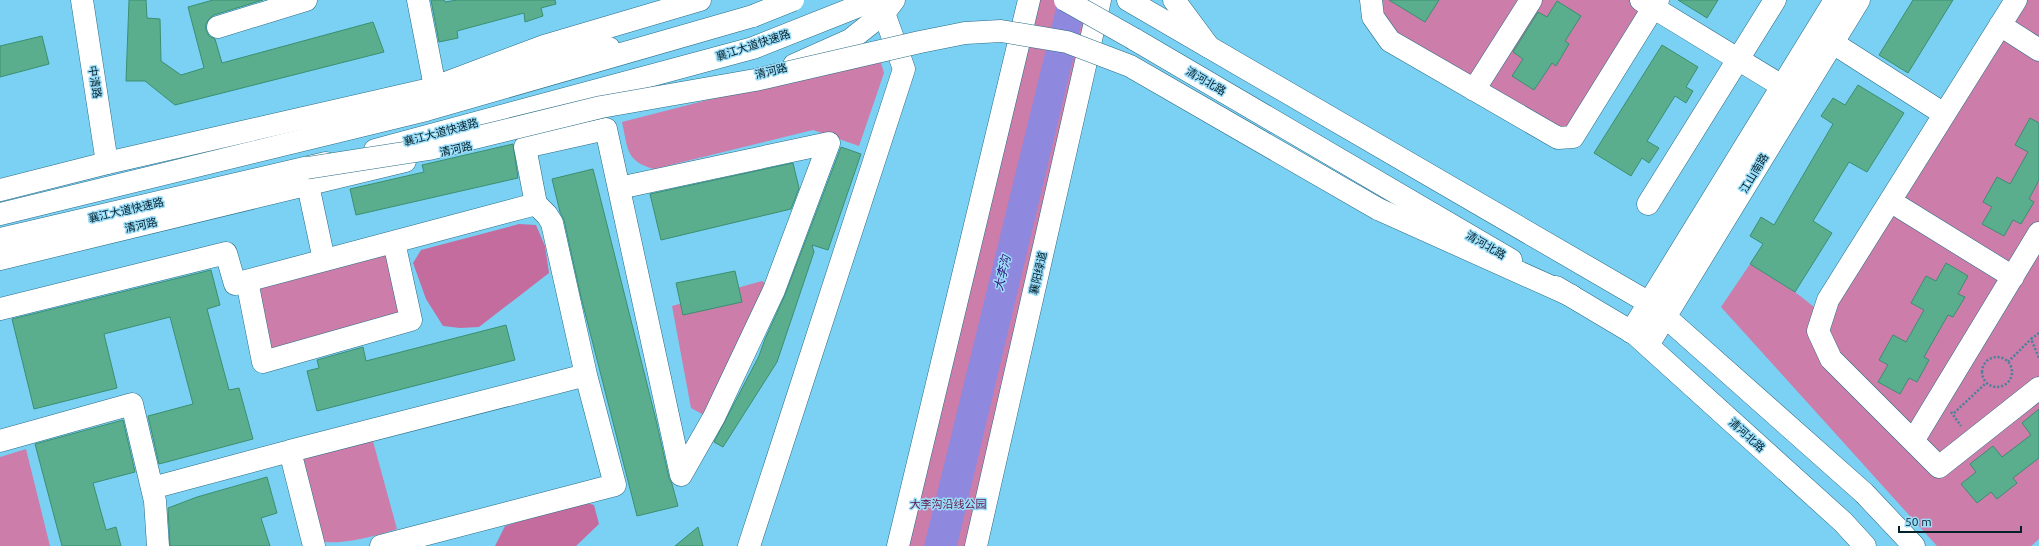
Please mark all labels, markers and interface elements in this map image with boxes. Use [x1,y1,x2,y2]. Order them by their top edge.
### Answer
street label: 襄江大道快速路 [715,27,791,63]
street label: 清河路 [754,61,788,81]
street label: 中清路 [86,65,104,99]
street label: 清河北路 [1184,65,1228,97]
street label: 襄江大道快速路 [402,116,480,148]
street label: 清河路 [439,139,473,159]
street label: 江山南路 [1738,151,1770,195]
street label: 襄江大道快速路 [87,195,165,225]
street label: 清河路 [124,215,158,235]
street label: 清河北路 [1464,229,1508,261]
street label: 襄阳绿道 [1027,250,1049,296]
water label: 大李沟 [992,252,1013,292]
street label: 清河北路 [1727,416,1767,454]
park label: 大李沟沿线公园 [910,498,987,510]
scale bar [1899,508,2021,534]
text: 50 m [1905,515,1932,528]

